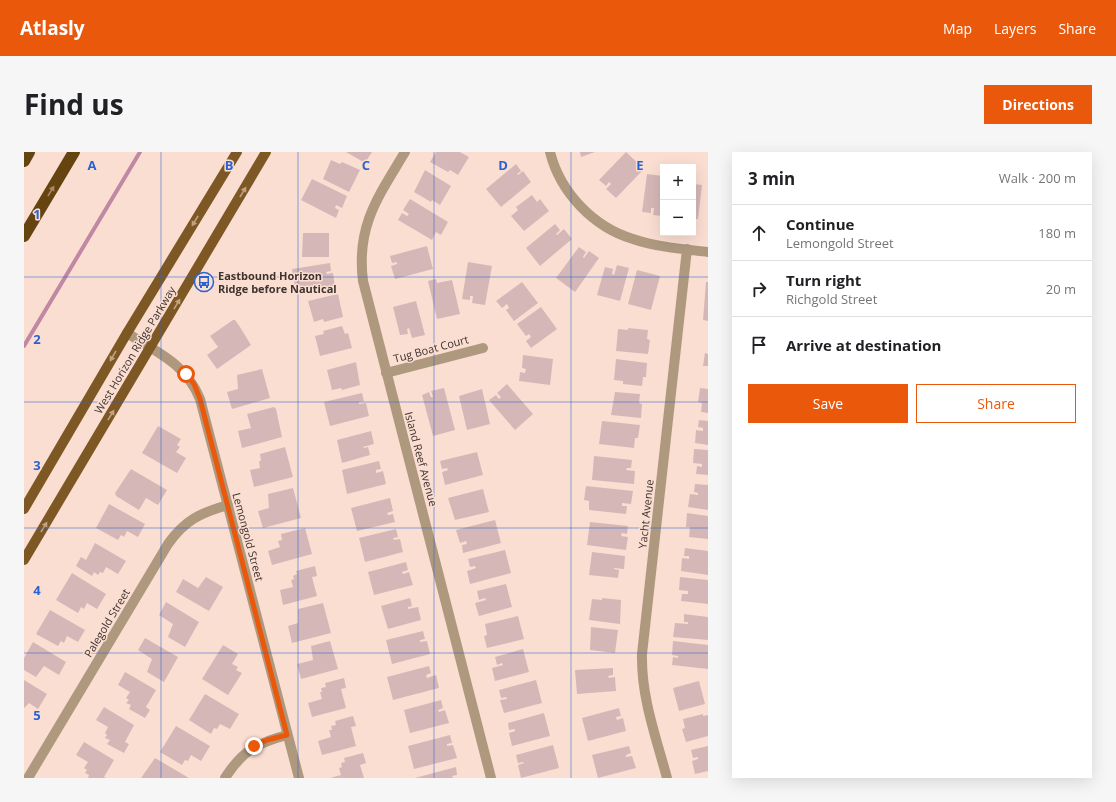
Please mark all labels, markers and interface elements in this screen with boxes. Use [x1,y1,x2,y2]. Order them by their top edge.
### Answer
text: Atlasly [20,15,85,41]
text: Map [943,19,972,38]
text: Layers [994,19,1036,38]
text: Share [1058,19,1096,38]
text: Find us [24,85,124,123]
button: Directions [984,85,1092,124]
text: A [88,156,97,174]
text: B [225,156,234,174]
text: C [362,156,370,174]
text: D [498,156,508,174]
text: E [636,156,644,174]
map controls [660,164,696,236]
button: + [660,164,696,200]
text: 3 min [748,167,795,190]
text: Walk · 200 m [999,169,1076,187]
one-way arrow [48,185,55,197]
one-way arrow [240,186,247,198]
button: − [660,200,696,236]
text: 1 [33,205,41,223]
text: Continue [786,214,854,234]
one-way arrow [191,216,199,226]
icon: ahead [748,222,770,244]
text: 180 m [1038,224,1076,242]
text: Lemongold Street [786,234,894,252]
place label: Eastbound Horizon Ridge before Nautical [218,268,337,296]
text: Turn right [786,270,861,290]
bus stop icon: Eastbound Horizon Ridge before Nautical [193,271,215,293]
icon: right [748,278,770,300]
text: 20 m [1046,280,1076,298]
street label: West Horizon Ridge Parkway [90,283,179,416]
text: Richgold Street [786,290,877,308]
one-way arrow [173,299,181,309]
text: 2 [33,330,41,348]
street label: Tug Boat Court [392,331,470,366]
icon: arrive [748,334,770,356]
text: Arrive at destination [786,335,941,355]
one-way arrow [110,351,117,362]
route start [177,365,195,383]
button: Save [748,384,908,423]
button: Share [916,384,1076,423]
one-way arrow [107,409,114,421]
street label: Island Reef Avenue [402,410,441,508]
text: 3 [33,456,41,474]
street label: Yacht Avenue [634,479,657,549]
street label: Lemongold Street [229,491,268,583]
one-way arrow [40,522,48,532]
text: 4 [33,581,41,599]
street label: Palegold Street [80,586,133,660]
text: 5 [33,706,41,724]
route end [245,737,263,755]

